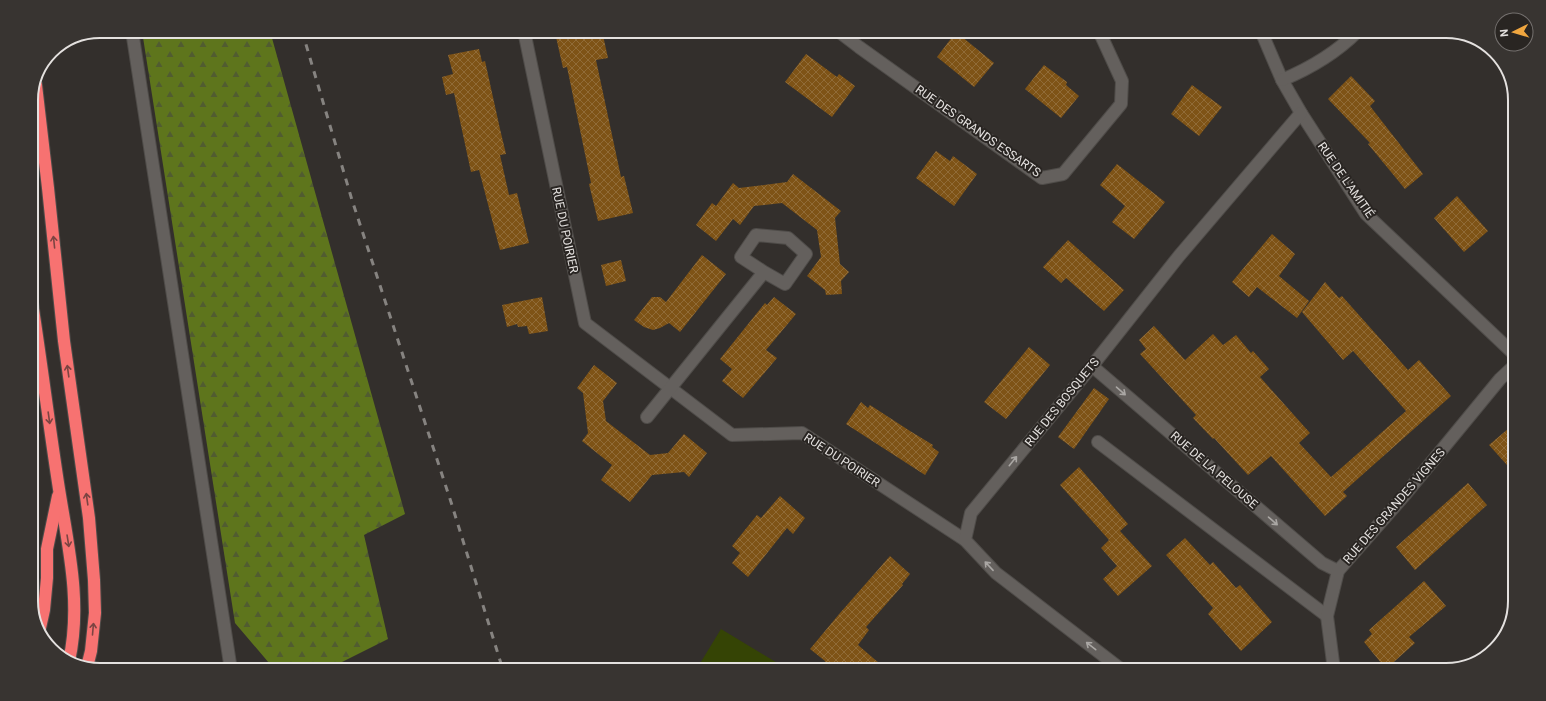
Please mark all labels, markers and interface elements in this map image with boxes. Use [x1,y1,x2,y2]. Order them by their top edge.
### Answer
north arrow [1494,12,1534,52]
text: N [1498,28,1511,37]
street label: RUE DES GRANDS ESSARTS [913,82,1043,180]
street label: RUE DE L'AMITIÉ [1315,139,1378,221]
street label: RUE DU POIRIER [549,186,581,275]
one-way arrow [50,235,57,248]
street label: RUE DES BOSQUETS [1022,355,1102,449]
one-way arrow [64,365,72,378]
one-way arrow [1116,387,1127,396]
one-way arrow [45,411,53,424]
street label: RUE DE LA PELOUSE [1168,428,1260,512]
street label: RUE DU POIRIER [801,430,883,490]
street label: RUE DES GRANDES VIGNES [1340,446,1448,566]
one-way arrow [1009,456,1018,467]
one-way arrow [83,493,91,506]
one-way arrow [1268,517,1279,526]
one-way arrow [64,534,72,547]
one-way arrow [984,561,994,571]
one-way arrow [90,623,97,636]
one-way arrow [1086,642,1097,650]

